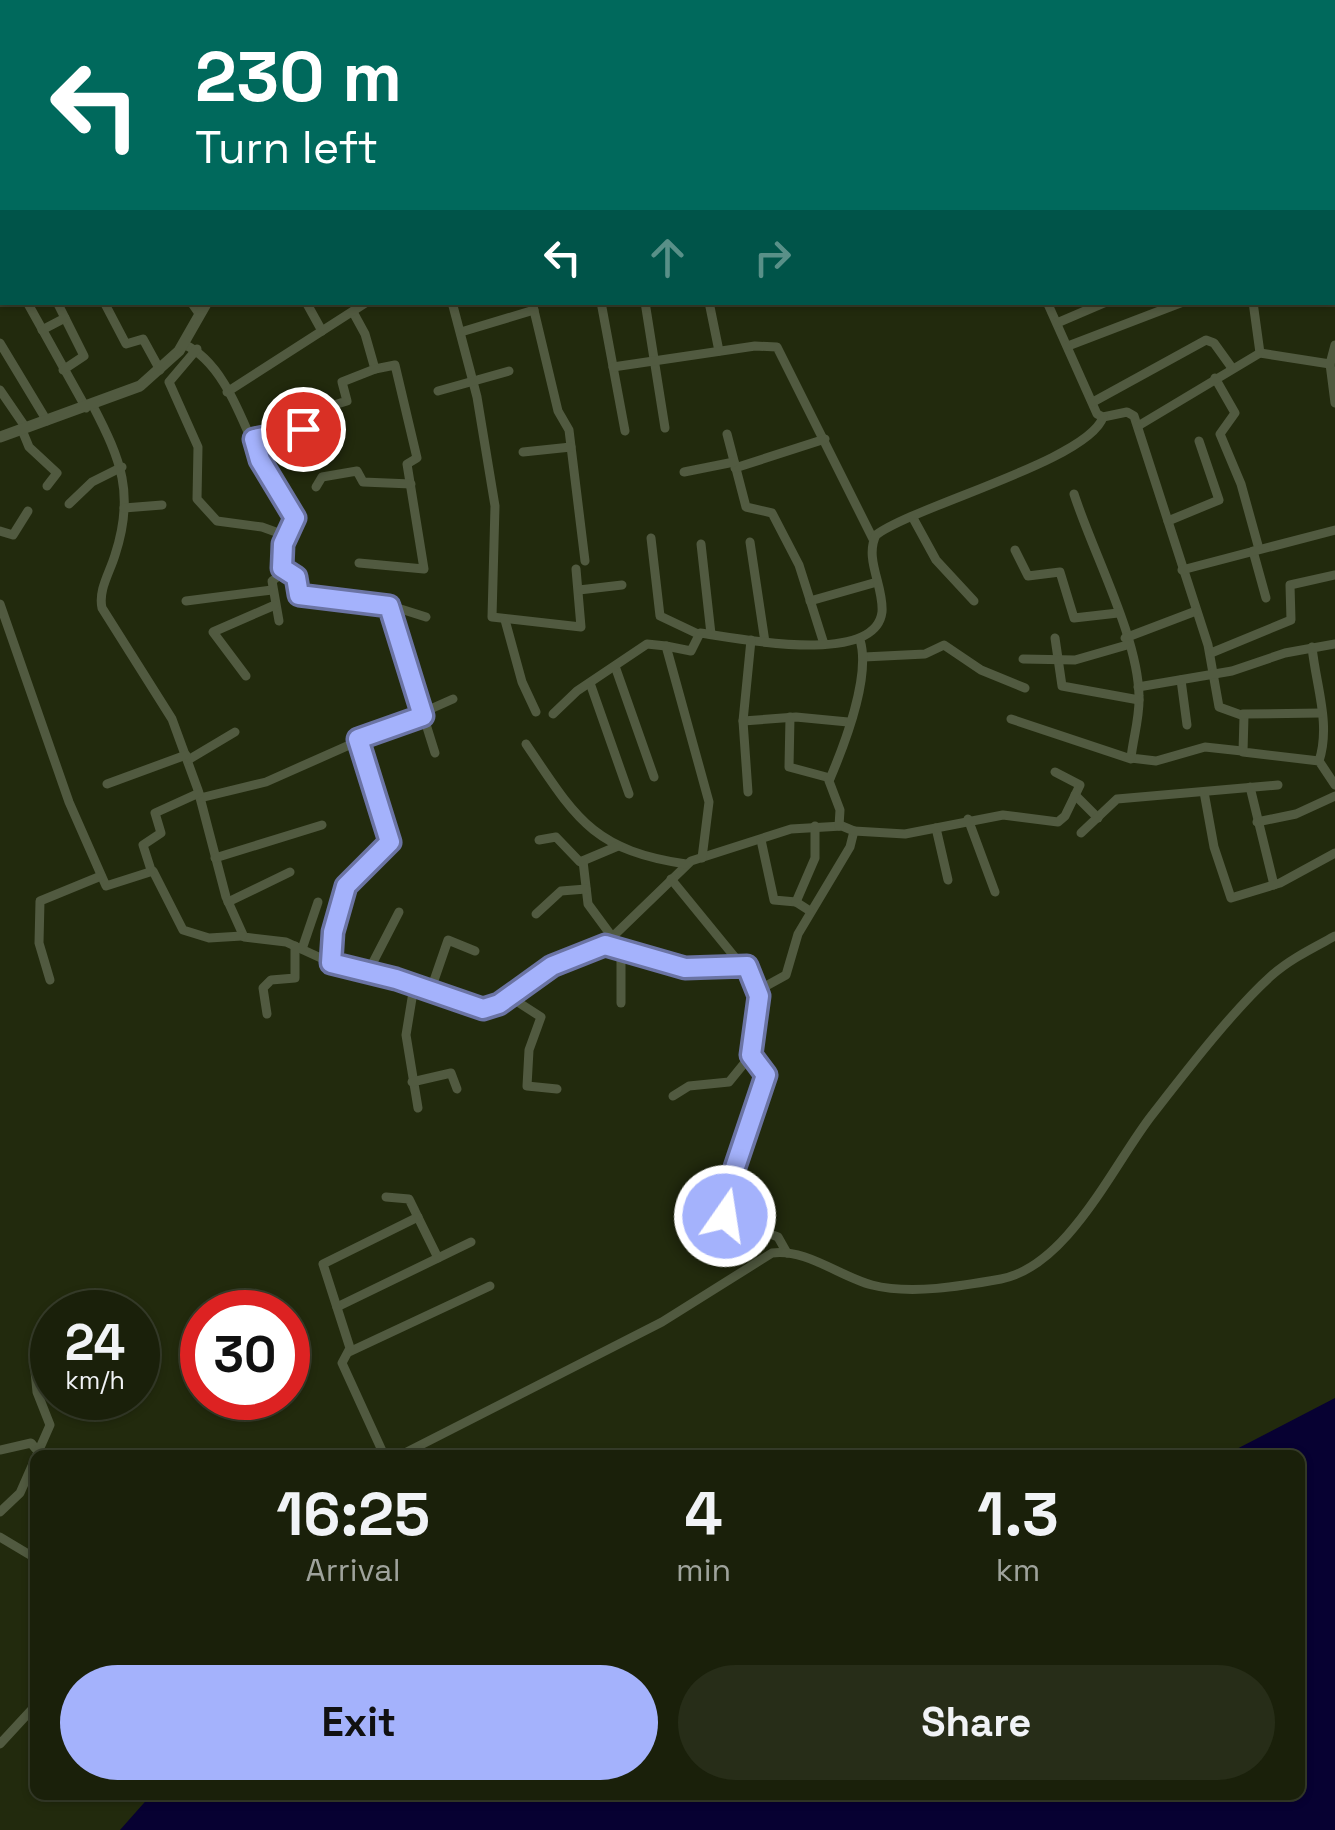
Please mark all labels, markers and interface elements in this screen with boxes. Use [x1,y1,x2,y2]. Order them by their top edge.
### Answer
text: 230 m [195,32,402,121]
icon: left [30,40,160,170]
text: Turn left [195,119,378,176]
icon: left [535,230,590,285]
icon: ahead [640,230,695,285]
icon: right [745,230,800,285]
pin [261,387,346,472]
icon: arrive [276,402,331,457]
position arrow [673,1164,777,1268]
speed limit sign: 30 [180,1290,310,1420]
text: 24 [65,1311,125,1375]
text: km/h [65,1364,125,1396]
text: 16:25 [276,1476,430,1553]
text: 4 [685,1476,723,1553]
text: 1.3 [977,1476,1059,1553]
text: Arrival [305,1550,401,1590]
text: min [676,1550,731,1590]
text: km [996,1550,1040,1590]
button: Exit [60,1665,658,1780]
button: Share [678,1665,1275,1780]

